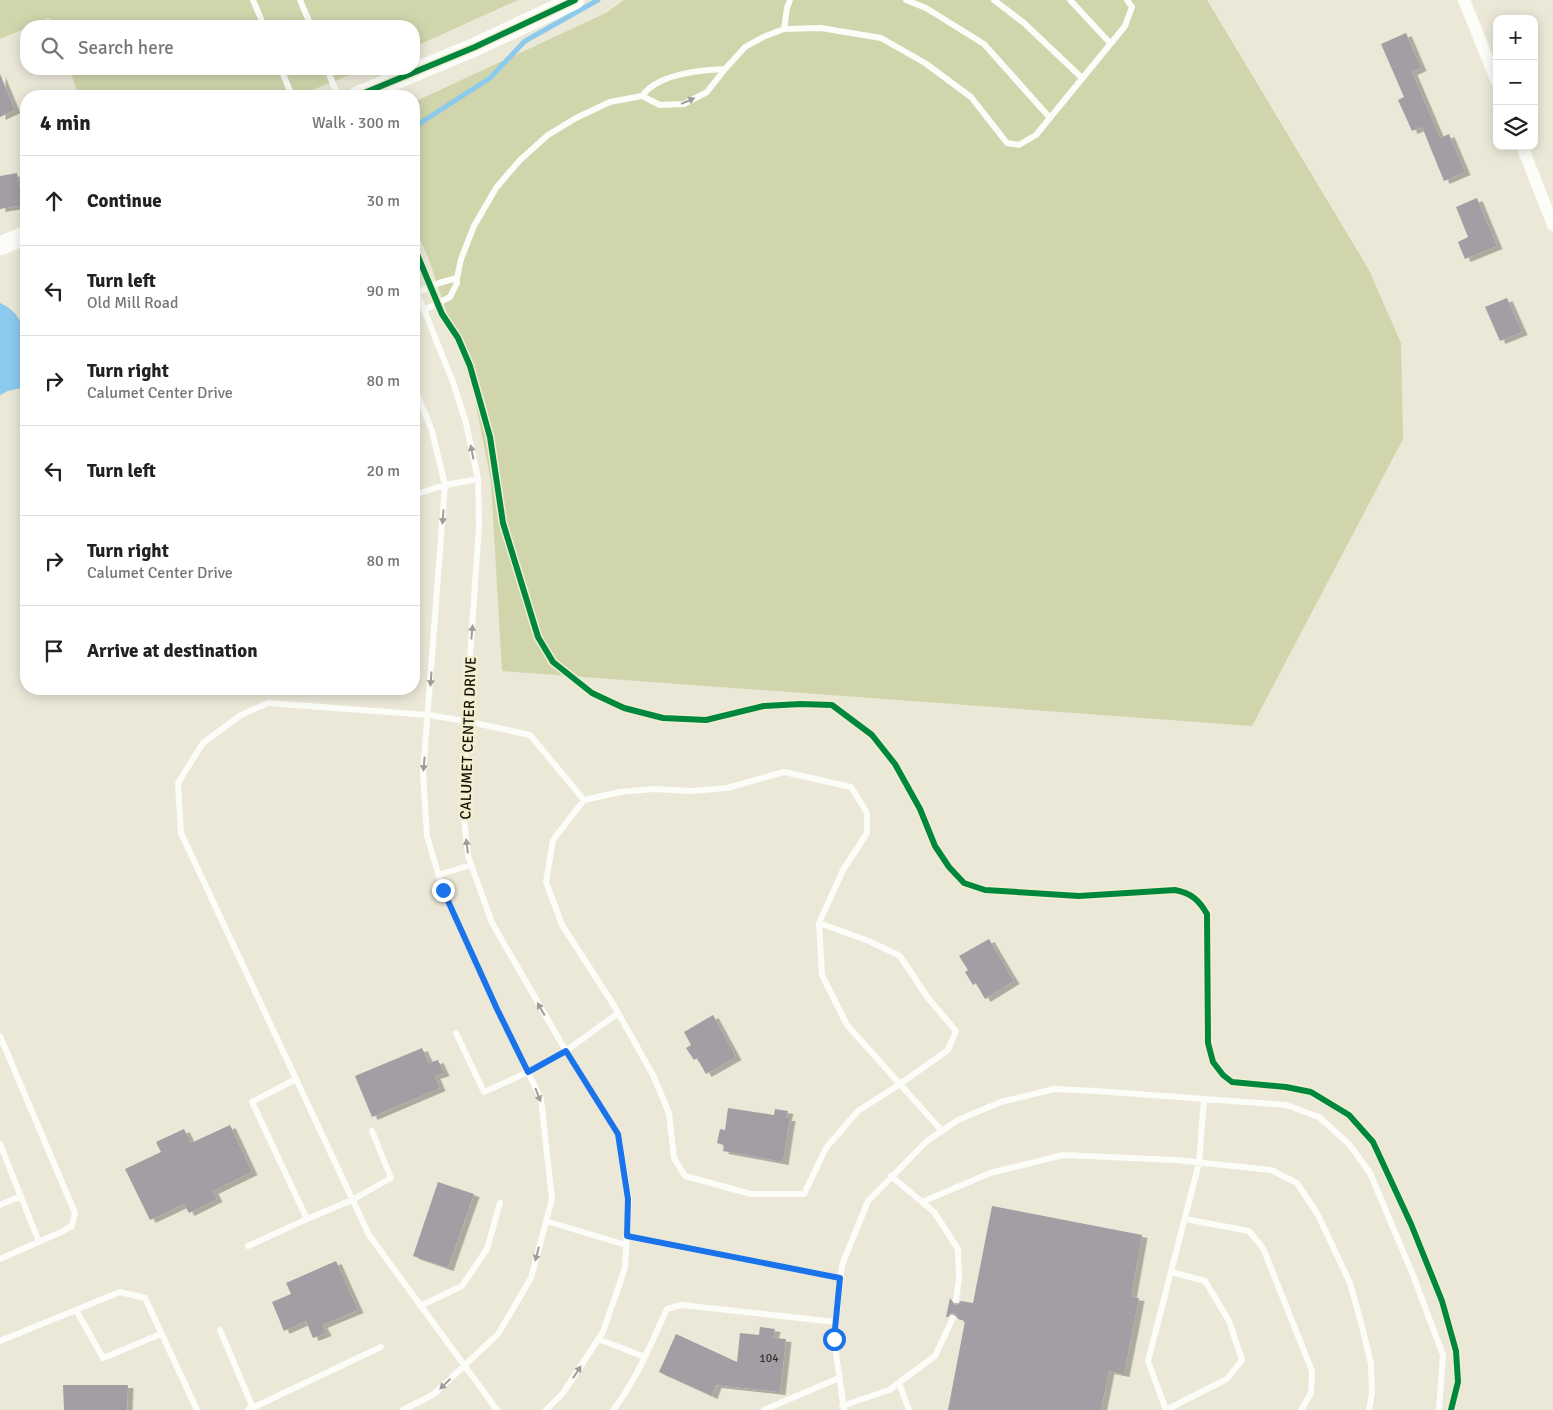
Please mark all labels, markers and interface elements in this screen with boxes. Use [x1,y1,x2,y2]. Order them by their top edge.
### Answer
map controls [1493,15,1538,150]
button: + [1493,15,1538,60]
search box [20,20,420,75]
icon: search [38,34,66,62]
text: Search here [78,36,174,60]
button: − [1493,60,1538,105]
one-way arrow [681,96,695,104]
button: layers [1493,105,1538,150]
text: 4 min [40,110,91,136]
text: Walk · 300 m [312,113,400,133]
icon: ahead [40,187,68,215]
text: Continue [87,189,162,213]
text: 30 m [366,191,400,211]
text: Turn left [87,269,156,293]
icon: left [40,277,68,305]
text: 90 m [366,281,400,301]
text: Old Mill Road [87,293,178,313]
text: Turn right [87,359,169,383]
icon: right [40,367,68,395]
text: 80 m [366,371,400,391]
text: Calumet Center Drive [87,383,233,403]
one-way arrow [468,444,476,460]
icon: left [40,457,68,485]
text: Turn left [87,459,156,483]
text: 20 m [366,461,400,481]
one-way arrow [438,509,446,525]
text: Turn right [87,539,169,563]
icon: right [40,547,68,575]
text: 80 m [366,551,400,571]
text: Calumet Center Drive [87,563,233,583]
one-way arrow [469,623,477,639]
icon: arrive [40,637,68,665]
text: Arrive at destination [87,639,258,663]
street label: CALUMET CENTER DRIVE [456,656,480,820]
one-way arrow [426,671,434,687]
one-way arrow [420,756,428,772]
one-way arrow [463,838,471,854]
route end [432,879,455,902]
one-way arrow [537,1002,546,1015]
one-way arrow [534,1088,542,1103]
one-way arrow [533,1247,541,1262]
route start [823,1328,846,1351]
house number: 104 [759,1351,779,1366]
one-way arrow [572,1365,581,1379]
one-way arrow [439,1378,451,1390]

